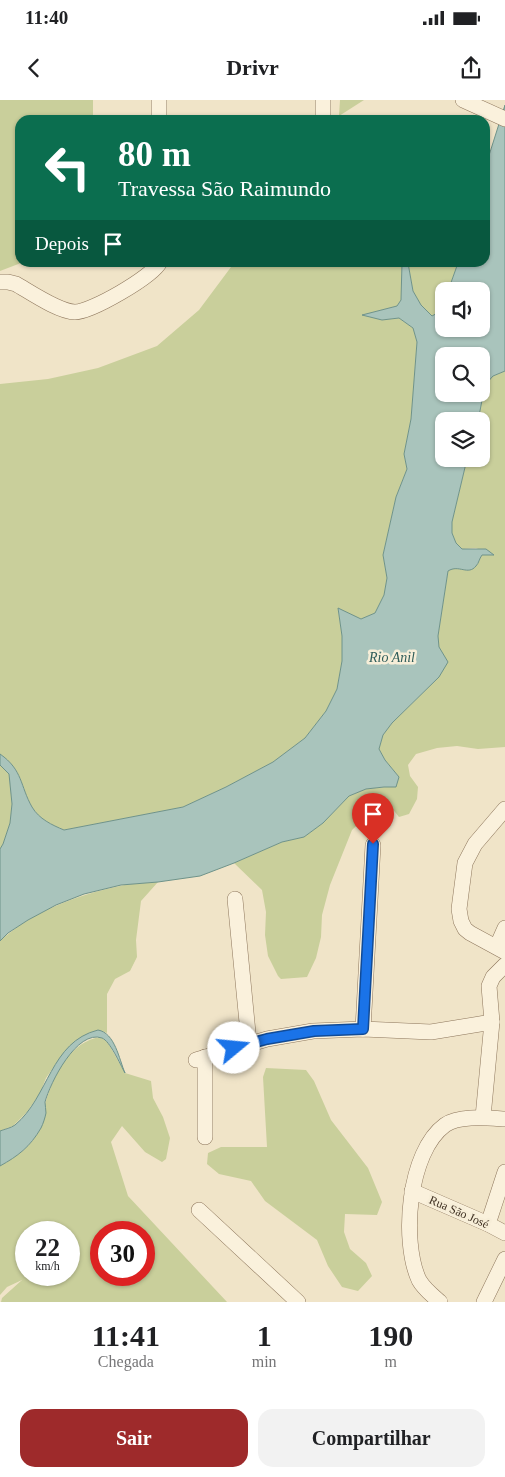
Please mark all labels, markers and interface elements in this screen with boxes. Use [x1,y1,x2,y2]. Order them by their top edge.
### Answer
text: 11:40 [25,7,68,28]
icon: back [20,54,48,82]
icon: share [457,54,485,82]
text: Drivr [226,55,279,80]
icon: left [35,135,100,200]
text: 80 m [118,135,191,174]
text: Travessa São Raimundo [118,176,331,201]
icon: arrive [99,230,127,258]
text: Depois [35,233,89,254]
map controls [435,282,490,467]
button: sound [435,282,490,337]
button: search [435,347,490,402]
button: layers [435,412,490,467]
water label: Rio Anil [368,650,415,665]
pin [352,793,394,844]
icon: arrive [359,800,387,828]
position arrow [207,1021,259,1073]
street label: Rua São José [427,1193,491,1231]
speed limit sign: 30 [90,1221,155,1286]
text: 22 [35,1234,60,1261]
text: km/h [35,1259,60,1273]
text: 11:41 [92,1319,160,1352]
text: 1 [257,1319,272,1352]
text: 190 [368,1319,413,1352]
text: Chegada [98,1353,154,1370]
text: min [252,1353,277,1370]
text: m [385,1353,397,1370]
button: Sair [20,1409,248,1467]
button: Compartilhar [258,1409,485,1467]

